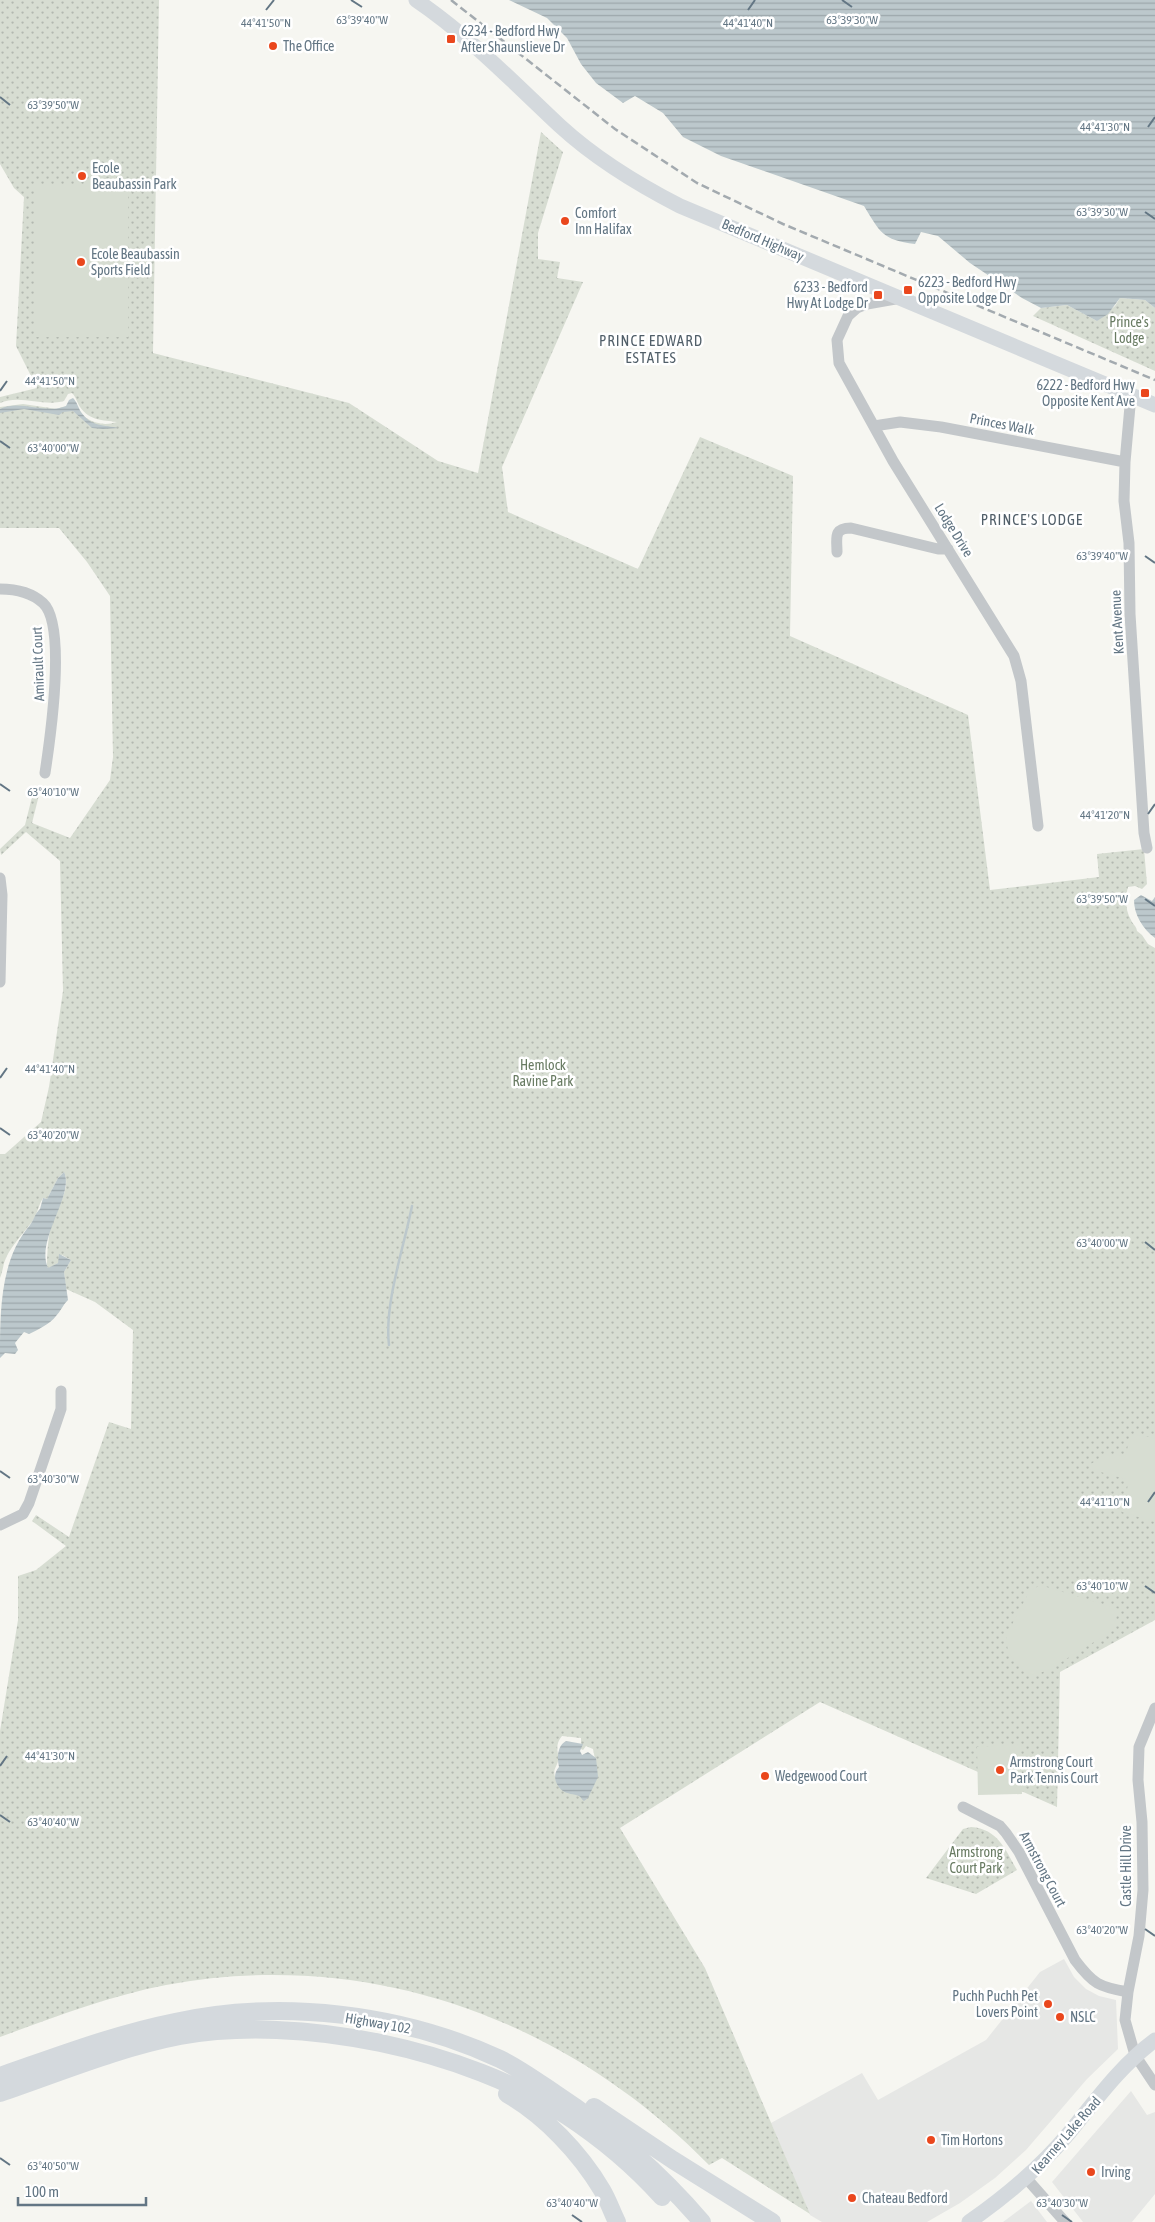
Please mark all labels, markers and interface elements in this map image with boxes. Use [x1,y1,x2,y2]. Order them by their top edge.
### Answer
text: 63°39'40"W [336,13,388,27]
text: 63°39'30"W [826,13,878,27]
text: 44°41'50"N [241,16,291,30]
text: 44°41'40"N [723,16,773,30]
place label: 6234 - Bedford Hwy After Shaunslieve Dr [461,23,566,55]
marker: 6234 - Bedford Hwy After Shaunslieve Dr [445,33,457,45]
place label: The Office [283,38,334,54]
marker: The Office [267,40,279,52]
text: 63°39'50"W [27,98,79,112]
text: 44°41'30"N [1080,120,1130,134]
place label: Ecole Beaubassin Park [92,160,177,192]
marker: Ecole Beaubassin Park [76,170,88,182]
place label: Comfort Inn Halifax [575,205,632,237]
text: 63°39'30"W [1076,205,1128,219]
marker: Comfort Inn Halifax [559,215,571,227]
street label: Bedford Highway [720,216,807,265]
place label: Ecole Beaubassin Sports Field [91,246,180,278]
marker: Ecole Beaubassin Sports Field [75,256,87,268]
place label: 6223 - Bedford Hwy Opposite Lodge Dr [918,274,1017,306]
place label: 6233 - Bedford Hwy At Lodge Dr [786,279,869,311]
marker: 6223 - Bedford Hwy Opposite Lodge Dr [902,284,914,296]
marker: 6233 - Bedford Hwy At Lodge Dr [872,289,884,301]
park label: Prince's Lodge [1109,314,1149,346]
district label: PRINCE EDWARD ESTATES [599,332,703,366]
text: 44°41'50"N [25,374,75,388]
place label: 6222 - Bedford Hwy Opposite Kent Ave [1036,377,1135,409]
marker: 6222 - Bedford Hwy Opposite Kent Ave [1139,387,1151,399]
street label: Princes Walk [968,410,1036,438]
text: 63°40'00"W [27,441,79,455]
street label: Lodge Drive [931,500,977,560]
district label: PRINCE'S LODGE [981,511,1083,528]
text: 63°39'40"W [1076,549,1128,563]
street label: Kent Avenue [1107,589,1127,655]
street label: Amirault Court [29,626,47,702]
text: 63°40'10"W [27,785,79,799]
text: 44°41'20"N [1080,808,1130,822]
text: 63°39'50"W [1076,892,1128,906]
park label: Hemlock Ravine Park [513,1057,573,1089]
text: 44°41'40"N [25,1062,75,1076]
text: 63°40'20"W [27,1128,79,1142]
text: 63°40'00"W [1076,1236,1128,1250]
text: 63°40'30"W [27,1472,79,1486]
text: 44°41'10"N [1080,1495,1130,1509]
text: 63°40'10"W [1076,1579,1128,1593]
text: 44°41'30"N [25,1749,75,1763]
place label: Armstrong Court Park Tennis Court [1010,1754,1098,1786]
marker: Armstrong Court Park Tennis Court [994,1764,1006,1776]
place label: Wedgewood Court [775,1768,867,1784]
marker: Wedgewood Court [759,1770,771,1782]
text: 63°40'40"W [27,1815,79,1829]
street label: Castle Hill Drive [1118,1825,1134,1907]
street label: Armstrong Court [1016,1829,1070,1909]
park label: Armstrong Court Park [949,1844,1003,1876]
text: 63°40'20"W [1076,1923,1128,1937]
place label: Puchh Puchh Pet Lovers Point [952,1988,1038,2020]
marker: Puchh Puchh Pet Lovers Point [1042,1998,1054,2010]
street label: Highway 102 [344,2009,412,2037]
place label: NSLC [1070,2009,1096,2025]
marker: NSLC [1054,2011,1066,2023]
street label: Kearney Lake Road [1028,2093,1104,2177]
place label: Tim Hortons [941,2132,1003,2148]
marker: Tim Hortons [925,2134,937,2146]
text: 63°40'50"W [27,2159,79,2173]
place label: Irving [1101,2164,1131,2180]
marker: Irving [1085,2166,1097,2178]
scale bar [18,2174,145,2206]
text: 100 m [25,2183,59,2200]
place label: Chateau Bedford [862,2190,948,2206]
marker: Chateau Bedford [846,2192,858,2204]
text: 63°40'40"W [546,2196,598,2210]
text: 63°40'30"W [1036,2196,1088,2210]

